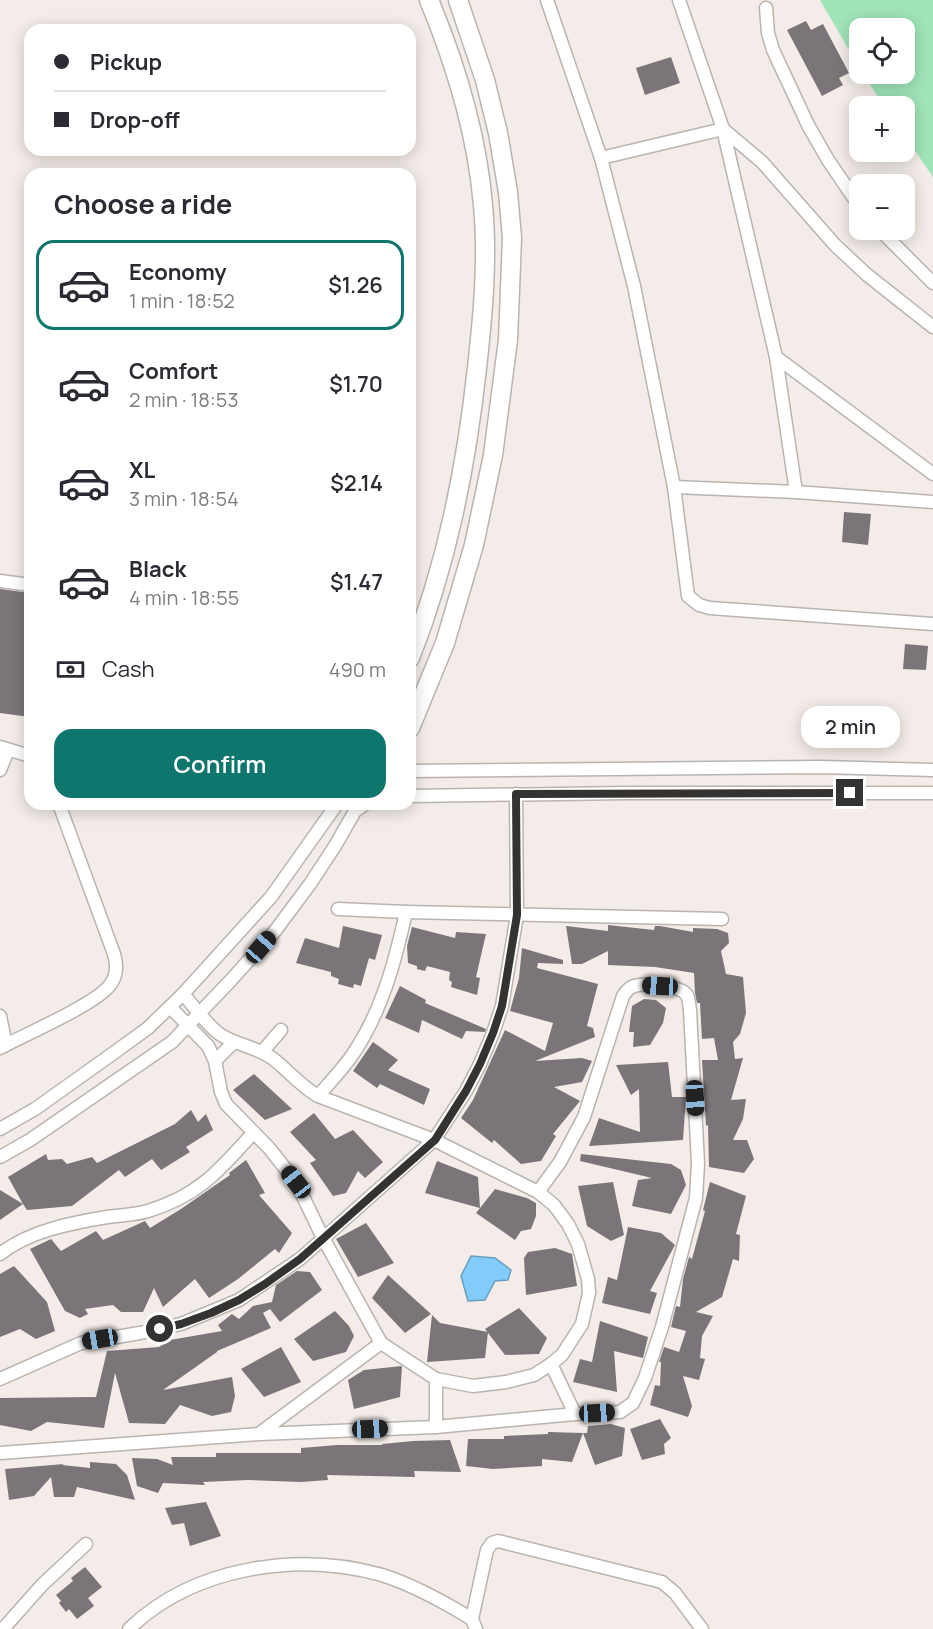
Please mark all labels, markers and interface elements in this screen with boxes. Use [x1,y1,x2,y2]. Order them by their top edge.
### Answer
map controls [849,18,915,240]
button: locate [849,18,915,84]
text: Pickup [90,47,162,77]
button: + [849,96,915,162]
text: Drop-off [90,105,180,135]
button: − [849,174,915,240]
text: Choose a ride [54,185,232,222]
text: Economy [129,257,227,287]
icon: car [57,258,111,312]
text: $1.26 [328,270,383,300]
text: 1 min · 18:52 [129,287,235,314]
text: Comfort [129,356,218,386]
icon: car [57,357,111,411]
text: $1.70 [329,369,383,399]
text: 2 min · 18:53 [129,386,238,413]
text: XL [129,455,155,485]
icon: car [57,456,111,510]
text: $2.14 [330,468,383,498]
text: 3 min · 18:54 [129,485,239,512]
text: Black [129,554,186,584]
icon: car [57,555,111,609]
text: $1.47 [330,567,383,597]
text: 4 min · 18:55 [129,584,239,611]
icon: cash [54,653,87,686]
text: Cash [102,654,155,684]
text: 490 m [329,656,386,683]
callout: 2 min [800,706,900,748]
text: 2 min [825,713,876,740]
button: Confirm [54,729,386,798]
route end [836,779,863,806]
car [242,928,280,966]
car [642,976,678,996]
car [685,1080,705,1116]
car [278,1162,314,1202]
route start [146,1315,173,1342]
car [81,1327,119,1351]
car [579,1403,615,1423]
car [352,1419,388,1439]

